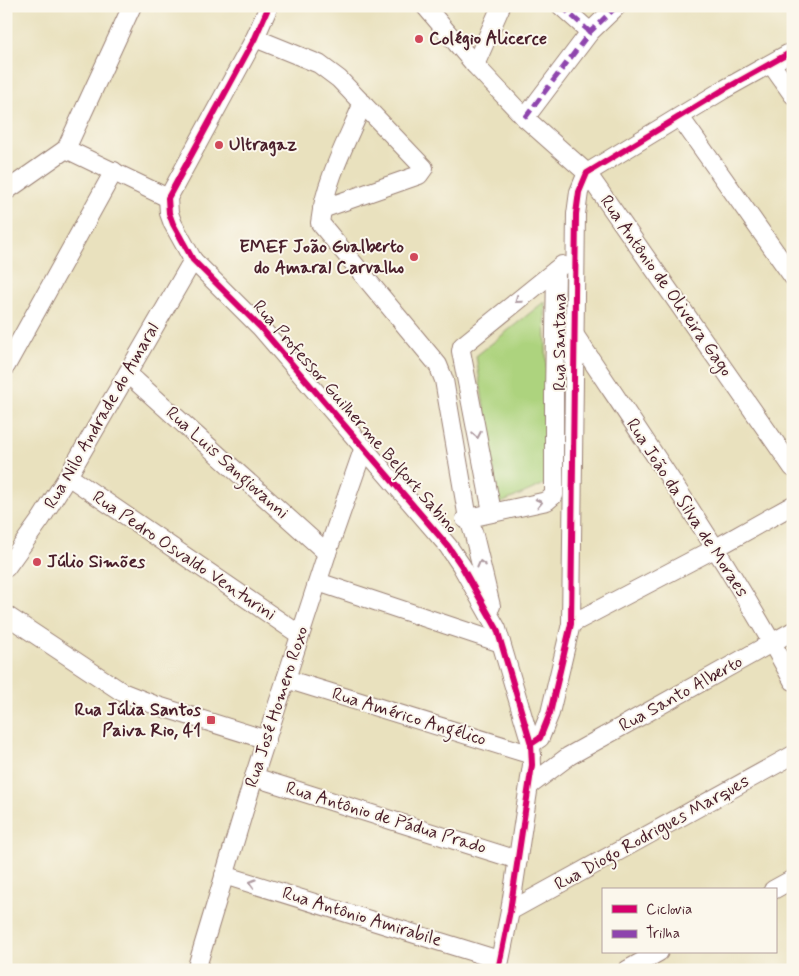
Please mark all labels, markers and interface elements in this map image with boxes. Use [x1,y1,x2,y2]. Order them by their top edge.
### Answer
place label: Colégio Alicerce [429,27,547,51]
marker: Colégio Alicerce [413,33,425,45]
place label: Ultragaz [229,133,297,157]
marker: Ultragaz [213,139,225,151]
street label: Rua Antônio de Oliveira Gago [593,190,738,382]
place label: EMEF João Gualberto do Amaral Carvalho [239,235,404,280]
marker: EMEF João Gualberto do Amaral Carvalho [408,251,420,263]
street label: Rua Santana [548,293,572,391]
street label: Rua Professor Guilherme Belfort Sabino [245,295,463,540]
one-way arrow [515,295,524,303]
street label: Rua Nilo Andrade do Amaral [39,318,165,514]
street label: Rua Luis Sangiovanni [159,401,294,526]
street label: Rua João da Silva de Moraes [620,414,754,602]
one-way arrow [471,431,481,439]
street label: Rua Pedro Osvaldo Venturini [87,485,281,627]
one-way arrow [535,498,544,508]
place label: Júlio Simões [47,550,145,574]
marker: Júlio Simões [31,556,43,568]
one-way arrow [476,560,487,569]
street label: Rua José Homero Roxo [240,623,314,791]
street label: Rua Santo Alberto [615,650,747,738]
street label: Rua Américo Angélico [328,682,489,754]
place label: Rua Júlia Santos Paiva Rio, 41 [74,698,201,743]
marker: Rua Júlia Santos Paiva Rio, 41 [205,714,217,726]
street label: Rua Diogo Rodrigues Marques [550,769,755,898]
street label: Rua Antônio de Pádua Prado [283,776,489,860]
one-way arrow [249,879,257,889]
street label: Rua Antônio Amirabile [279,881,445,953]
legend [602,888,776,954]
text: Ciclovia [646,900,692,920]
text: Trilha [646,924,680,944]

